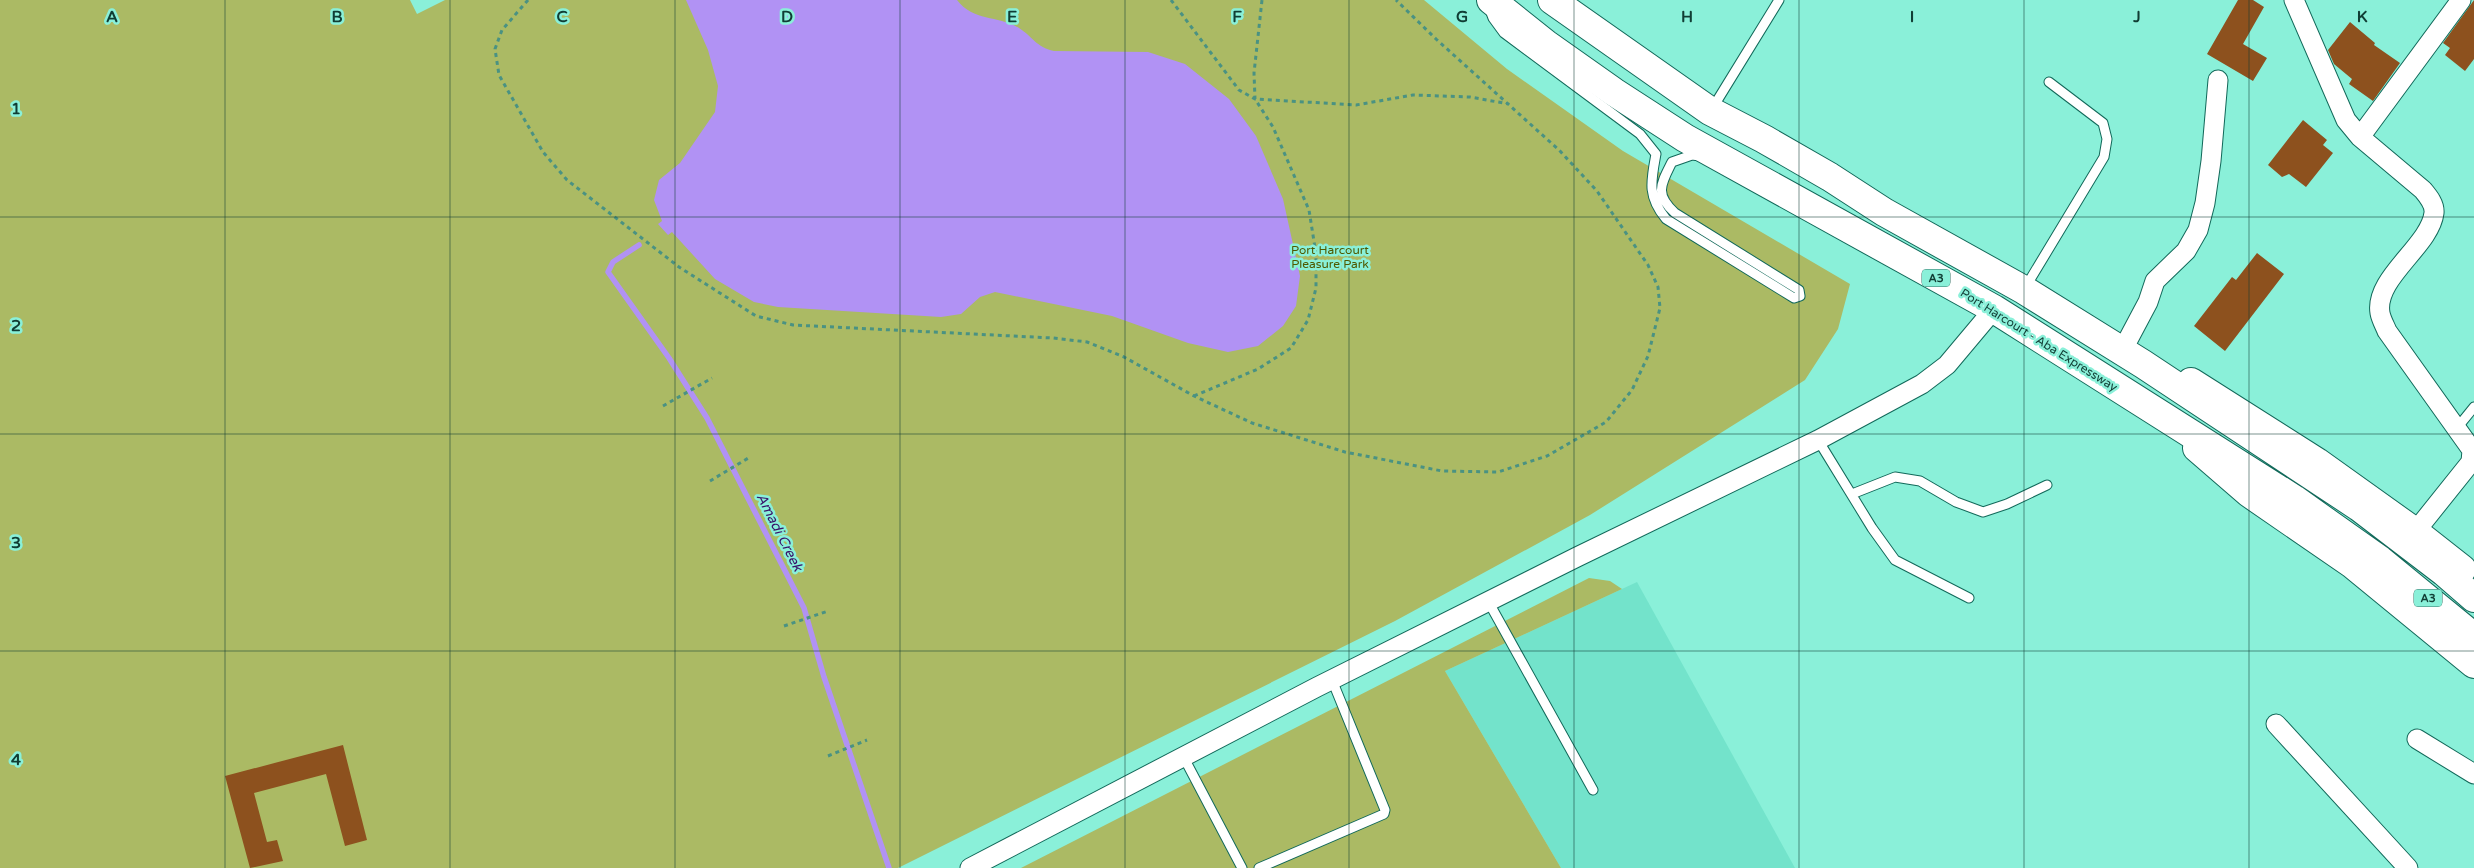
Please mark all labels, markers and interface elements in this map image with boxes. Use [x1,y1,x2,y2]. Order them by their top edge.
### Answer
text: A [106,7,118,27]
text: B [331,7,343,27]
text: C [556,7,568,27]
text: D [781,7,793,27]
text: E [1007,7,1017,27]
text: F [1232,7,1242,27]
text: G [1456,7,1468,27]
text: H [1681,7,1693,27]
text: I [1910,7,1914,27]
text: J [2132,7,2141,27]
text: K [2357,7,2368,27]
text: 1 [11,99,21,119]
park label: Port Harcourt Pleasure Park [1291,243,1369,271]
road number: A3 [1922,270,1950,286]
street label: Port Harcourt - Aba Expressway [1958,286,2120,395]
text: 2 [11,316,21,336]
water label: Amadi Creek [753,490,807,575]
text: 3 [11,533,21,553]
road number: A3 [2414,590,2442,606]
text: 4 [11,750,21,770]

